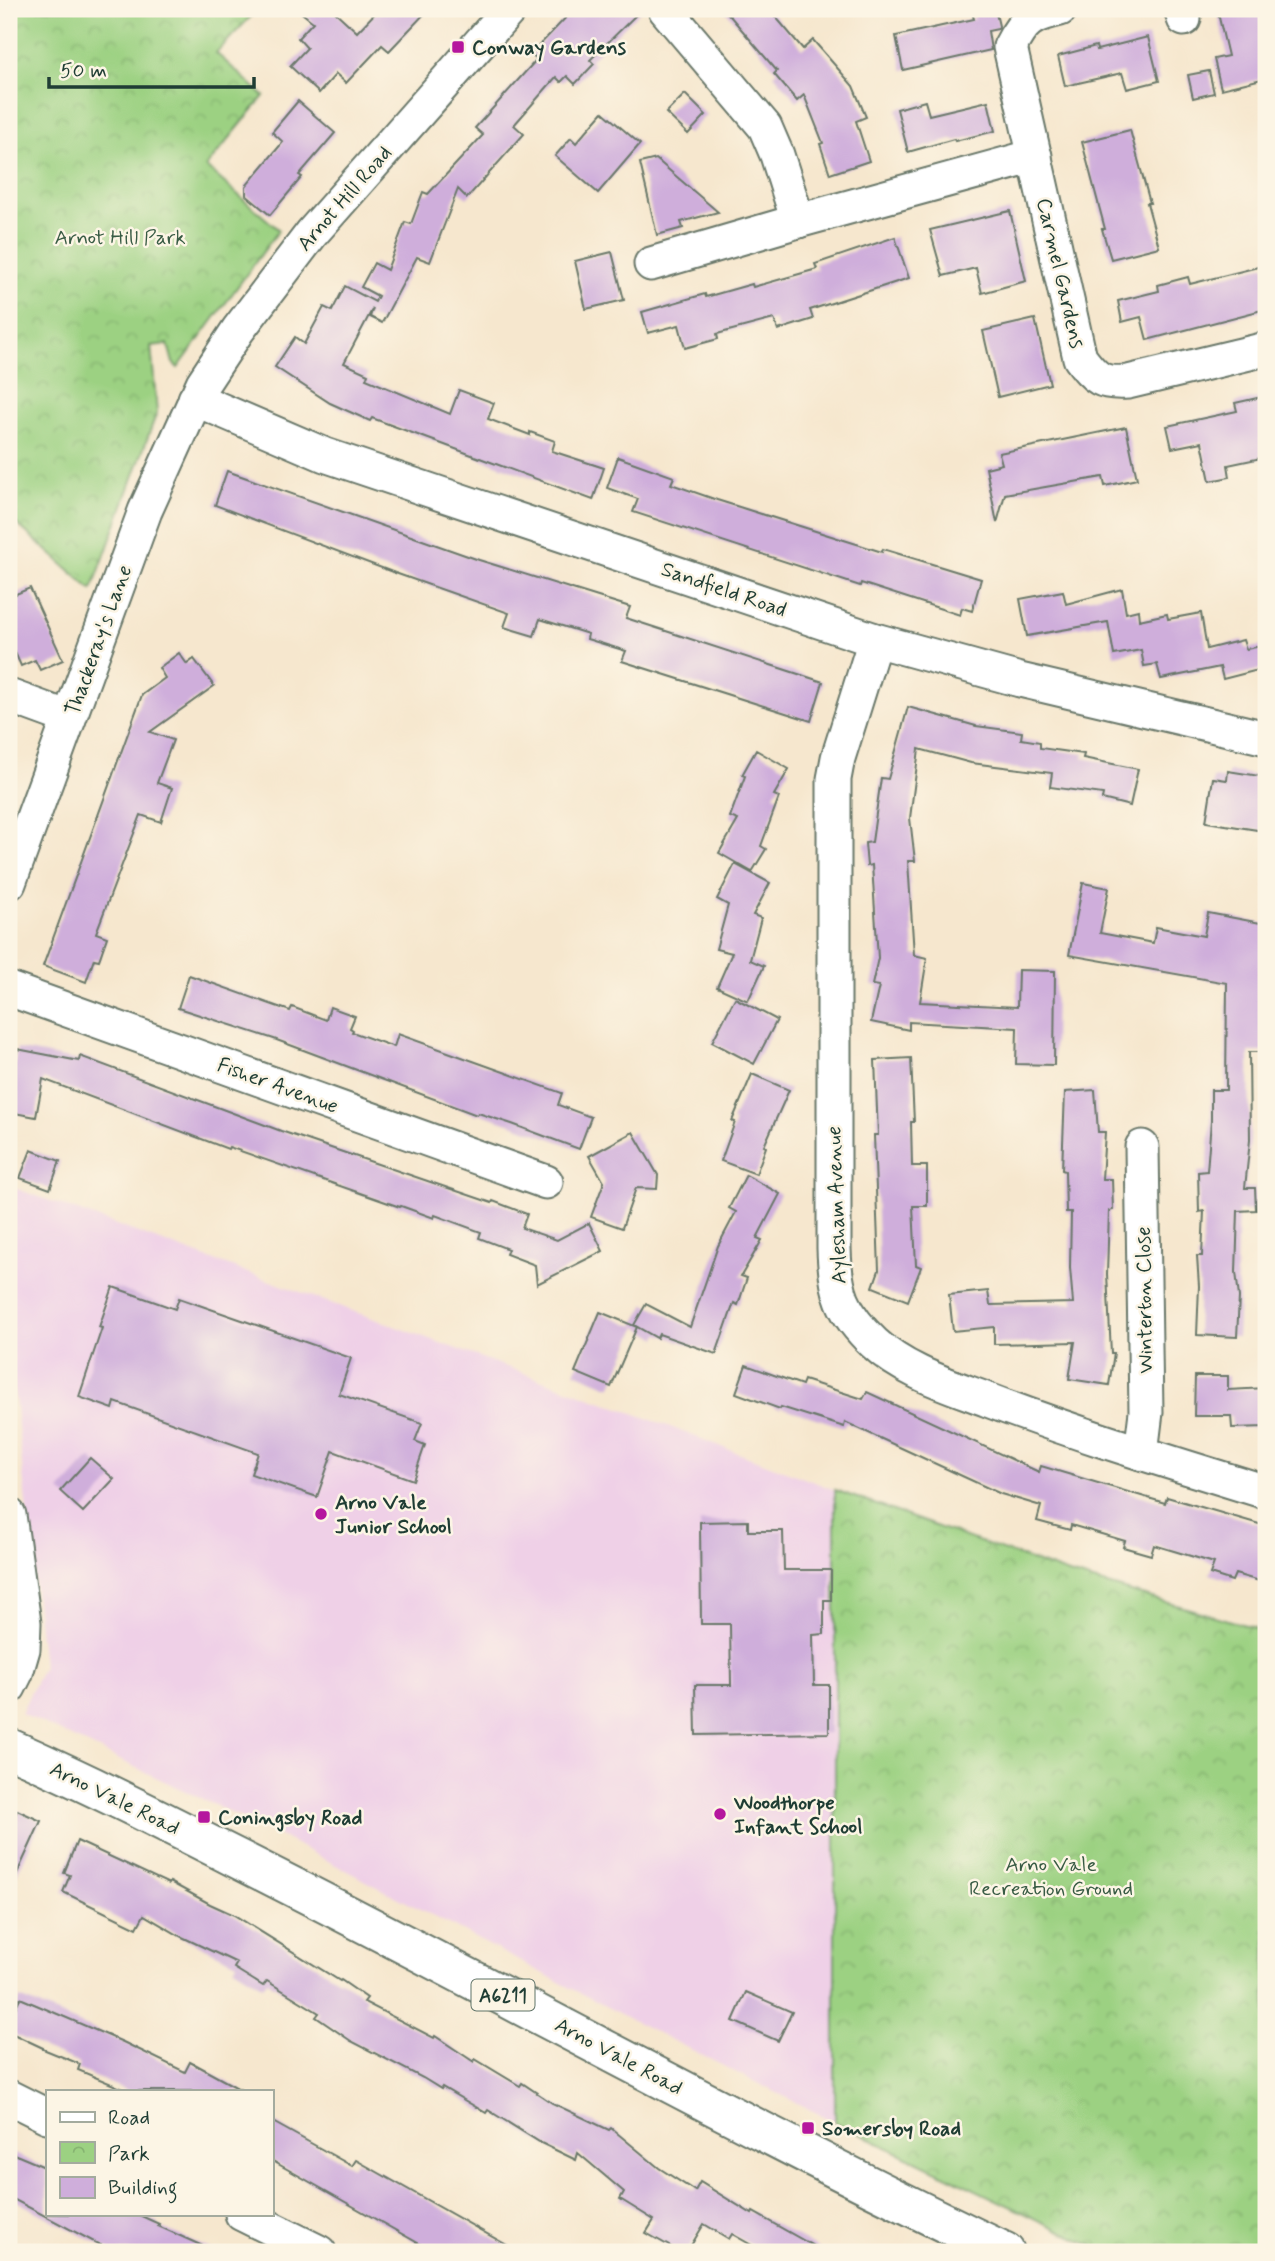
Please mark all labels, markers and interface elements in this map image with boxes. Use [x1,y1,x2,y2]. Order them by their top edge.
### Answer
place label: Conway Gardens [472,34,627,62]
marker: Conway Gardens [450,39,466,55]
scale bar [49,46,254,90]
text: 50 m [60,57,107,85]
street label: Arnot Hill Road [291,140,398,257]
street label: Carmel Gardens [1029,195,1091,351]
park label: Arnot Hill Park [54,224,186,252]
street label: Sandfield Road [657,555,790,624]
street label: Thackeray's Lane [59,561,139,719]
street label: Fisher Avenue [213,1051,342,1121]
street label: Aylesham Avenue [820,1126,854,1284]
street label: Winterton Close [1130,1226,1160,1374]
place label: Arno Vale Junior School [335,1489,452,1541]
marker: Arno Vale Junior School [313,1506,329,1522]
street label: Arno Vale Road [45,1755,184,1842]
place label: Woodthorpe Infant School [733,1789,862,1841]
place label: Coningsby Road [218,1804,362,1832]
marker: Woodthorpe Infant School [712,1806,728,1822]
marker: Coningsby Road [196,1809,212,1825]
park label: Arno Vale Recreation Ground [969,1851,1133,1903]
road number: A6211 [472,1980,534,2010]
street label: Arno Vale Road [550,2011,687,2102]
legend [46,2090,273,2216]
text: Road [108,2104,150,2132]
place label: Somersby Road [822,2115,961,2143]
marker: Somersby Road [800,2120,816,2136]
text: Park [108,2140,150,2168]
text: Building [108,2174,178,2204]

